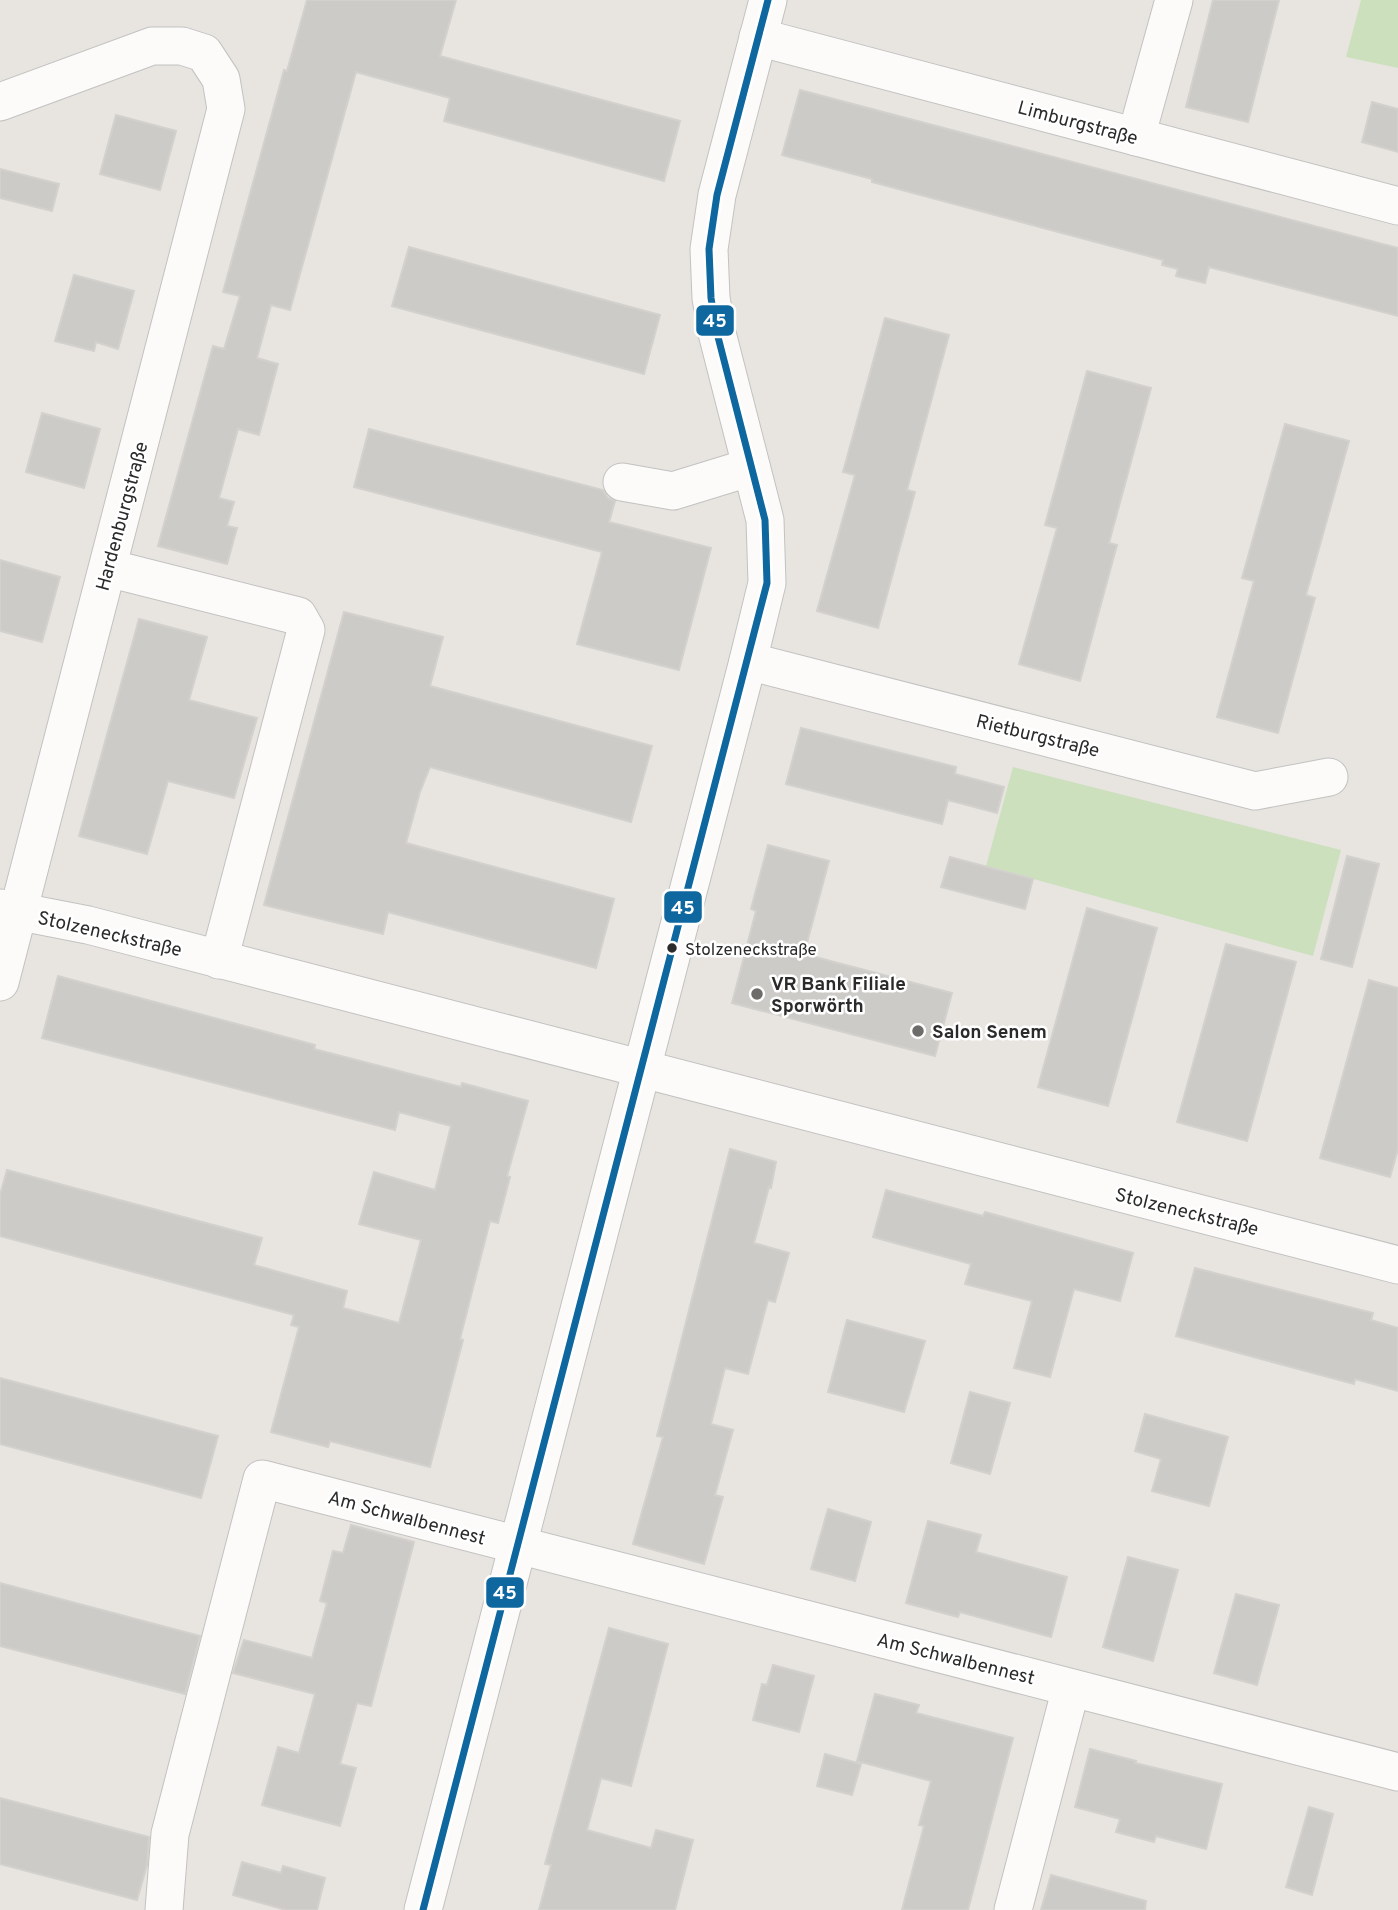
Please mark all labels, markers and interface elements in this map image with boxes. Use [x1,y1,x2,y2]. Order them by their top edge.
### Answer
street label: Limburgstraße [1015,96,1140,152]
line badge: 45 [695,304,735,337]
text: 45 [703,310,727,334]
street label: Hardenburgstraße [91,439,154,594]
street label: Rietburgstraße [973,710,1102,764]
line badge: 45 [663,890,703,924]
text: 45 [671,897,695,921]
street label: Stolzeneckstraße [35,907,184,963]
place label: Stolzeneckstraße [685,940,817,962]
marker: Stolzeneckstraße [665,941,679,955]
place label: VR Bank Filiale Sporwörth [771,973,906,1019]
marker: VR Bank Filiale Sporwörth [749,986,765,1002]
place label: Salon Senem [932,1021,1047,1045]
marker: Salon Senem [910,1023,926,1039]
street label: Stolzeneckstraße [1112,1183,1261,1242]
street label: Am Schwalbennest [325,1486,488,1552]
line badge: 45 [485,1576,525,1609]
text: 45 [493,1582,517,1606]
street label: Am Schwalbennest [874,1629,1037,1691]

